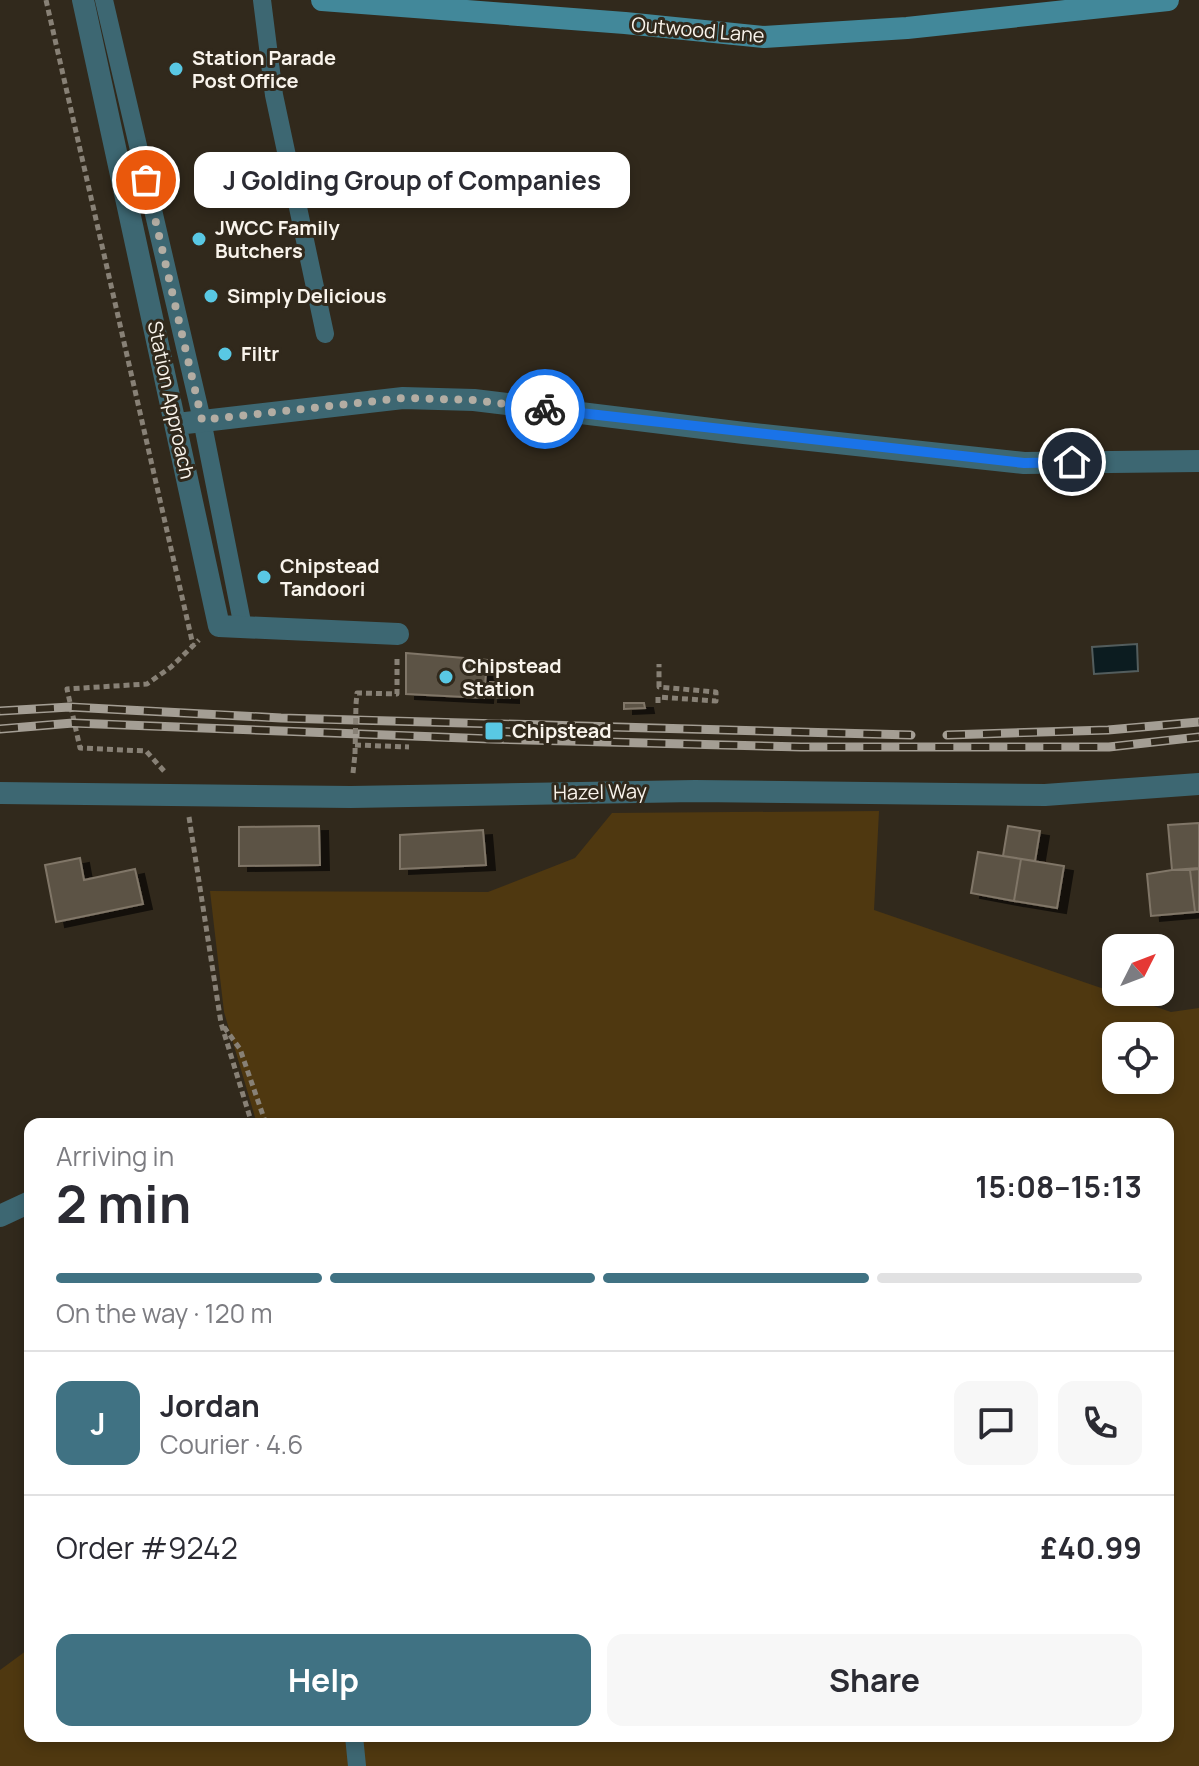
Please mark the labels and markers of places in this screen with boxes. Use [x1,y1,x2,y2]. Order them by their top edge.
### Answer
place label: Station Parade Post Office [192,44,336,94]
marker: Station Parade Post Office [167,60,185,78]
pin [112,146,180,214]
callout: J Golding Group of Companies [194,152,630,208]
place label: JWCC Family Butchers [215,214,340,264]
marker: JWCC Family Butchers [190,230,208,248]
place label: Simply Delicious [227,282,387,309]
marker: Simply Delicious [202,287,220,305]
place label: Filtr [241,340,279,367]
marker: Filtr [216,345,234,363]
pin [1038,428,1106,496]
place label: Chipstead Tandoori [280,552,380,602]
marker: Chipstead Tandoori [255,568,273,586]
place label: Chipstead Station [462,652,562,702]
marker: Chipstead Station [437,668,455,686]
place label: Chipstead [512,717,612,744]
marker: Chipstead [483,720,505,742]

